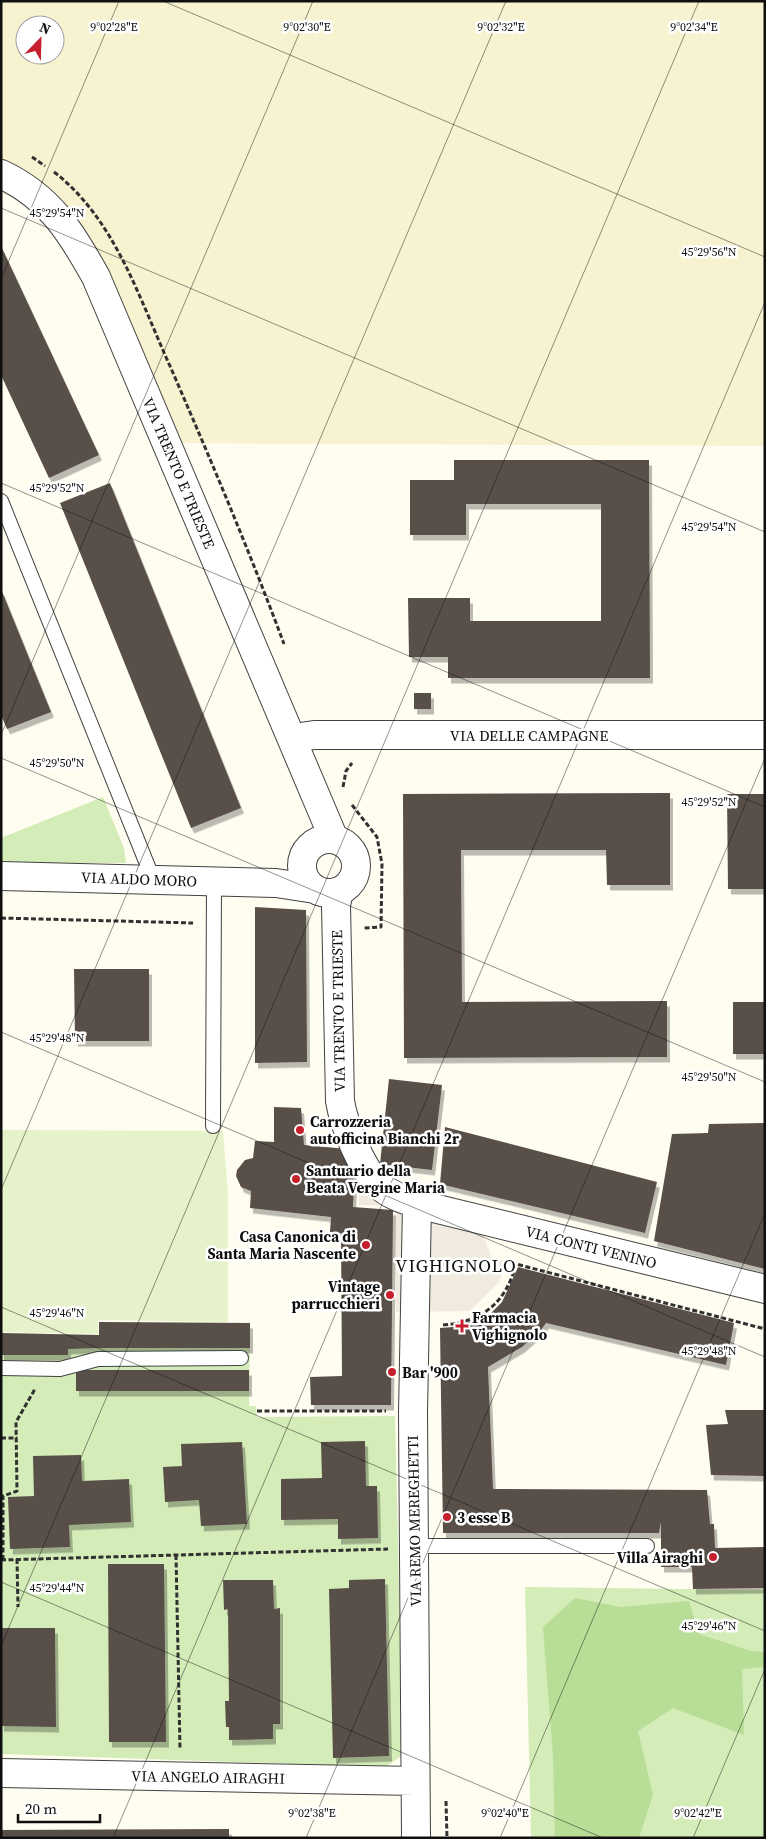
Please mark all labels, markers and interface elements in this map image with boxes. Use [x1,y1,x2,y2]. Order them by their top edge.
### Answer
north arrow [15,15,65,65]
text: N [36,17,54,39]
text: 9°02'28"E [90,19,138,35]
text: 9°02'30"E [283,19,331,35]
text: 9°02'32"E [477,19,525,35]
text: 9°02'34"E [670,19,718,35]
text: 45°29'54"N [29,205,85,221]
text: 45°29'56"N [681,244,737,260]
street label: VIA TRENTO E TRIESTE [138,394,220,552]
text: 45°29'52"N [29,480,85,496]
text: 45°29'54"N [681,519,737,535]
street label: VIA DELLE CAMPAGNE [450,725,608,746]
text: 45°29'50"N [29,755,85,771]
text: 45°29'52"N [681,794,737,810]
street label: VIA ALDO MORO [81,866,197,892]
street label: VIA TRENTO E TRIESTE [326,930,350,1092]
text: 45°29'48"N [29,1030,85,1046]
text: 45°29'50"N [681,1069,737,1085]
place label: Carrozzeria autofficina Bianchi 2r [310,1111,459,1149]
marker: Carrozzeria autofficina Bianchi 2r [294,1124,306,1136]
place label: Santuario della Beata Vergine Maria [306,1160,446,1198]
marker: Santuario della Beata Vergine Maria [290,1173,302,1185]
street label: VIA CONTI VENINO [523,1221,659,1273]
place label: Casa Canonica di Santa Maria Nascente [207,1226,356,1264]
marker: Casa Canonica di Santa Maria Nascente [360,1239,372,1251]
district label: VIGHIGNOLO [395,1253,517,1278]
place label: Vintage parrucchieri [292,1276,380,1314]
marker: Vintage parrucchieri [384,1289,396,1301]
text: 45°29'46"N [29,1305,85,1321]
place label: Farmacia Vighignolo [472,1307,548,1345]
marker: Farmacia Vighignolo [456,1320,468,1332]
text: 45°29'48"N [681,1343,737,1359]
place label: Bar '900 [402,1362,458,1383]
marker: Bar '900 [386,1366,398,1378]
street label: VIA REMO MEREGHETTI [402,1435,426,1607]
place label: 3 esse B [457,1507,511,1528]
marker: 3 esse B [441,1511,453,1523]
place label: Villa Airaghi [617,1547,703,1568]
marker: Villa Airaghi [707,1551,719,1563]
text: 45°29'44"N [29,1580,85,1596]
text: 45°29'46"N [681,1618,737,1634]
street label: VIA ANGELO AIRAGHI [131,1765,285,1789]
scale bar [18,1792,100,1824]
text: 20 m [25,1798,57,1819]
text: 9°02'38"E [288,1805,336,1821]
text: 9°02'40"E [481,1805,529,1821]
text: 9°02'42"E [674,1805,722,1821]

